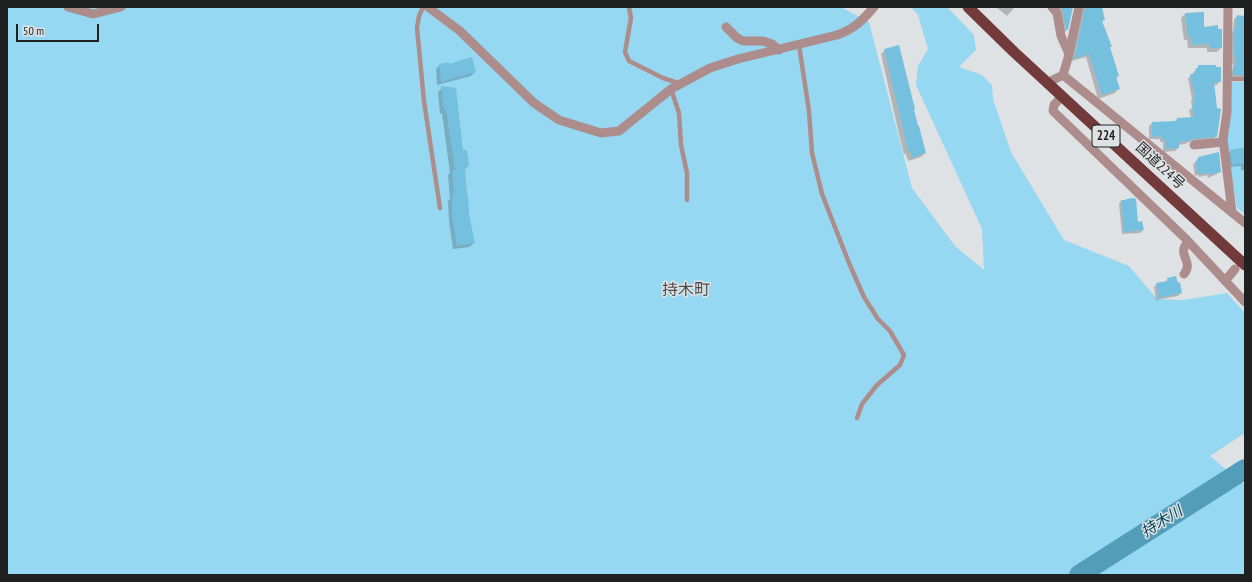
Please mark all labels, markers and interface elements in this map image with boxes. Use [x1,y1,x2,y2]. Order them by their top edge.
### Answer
scale bar [18,16,101,42]
text: 50 m [23,23,44,38]
road number: 224 [1092,125,1120,147]
street label: 国道224号 [1132,139,1188,193]
district label: 持木町 [662,280,710,300]
water label: 持木川 [1138,502,1186,542]

